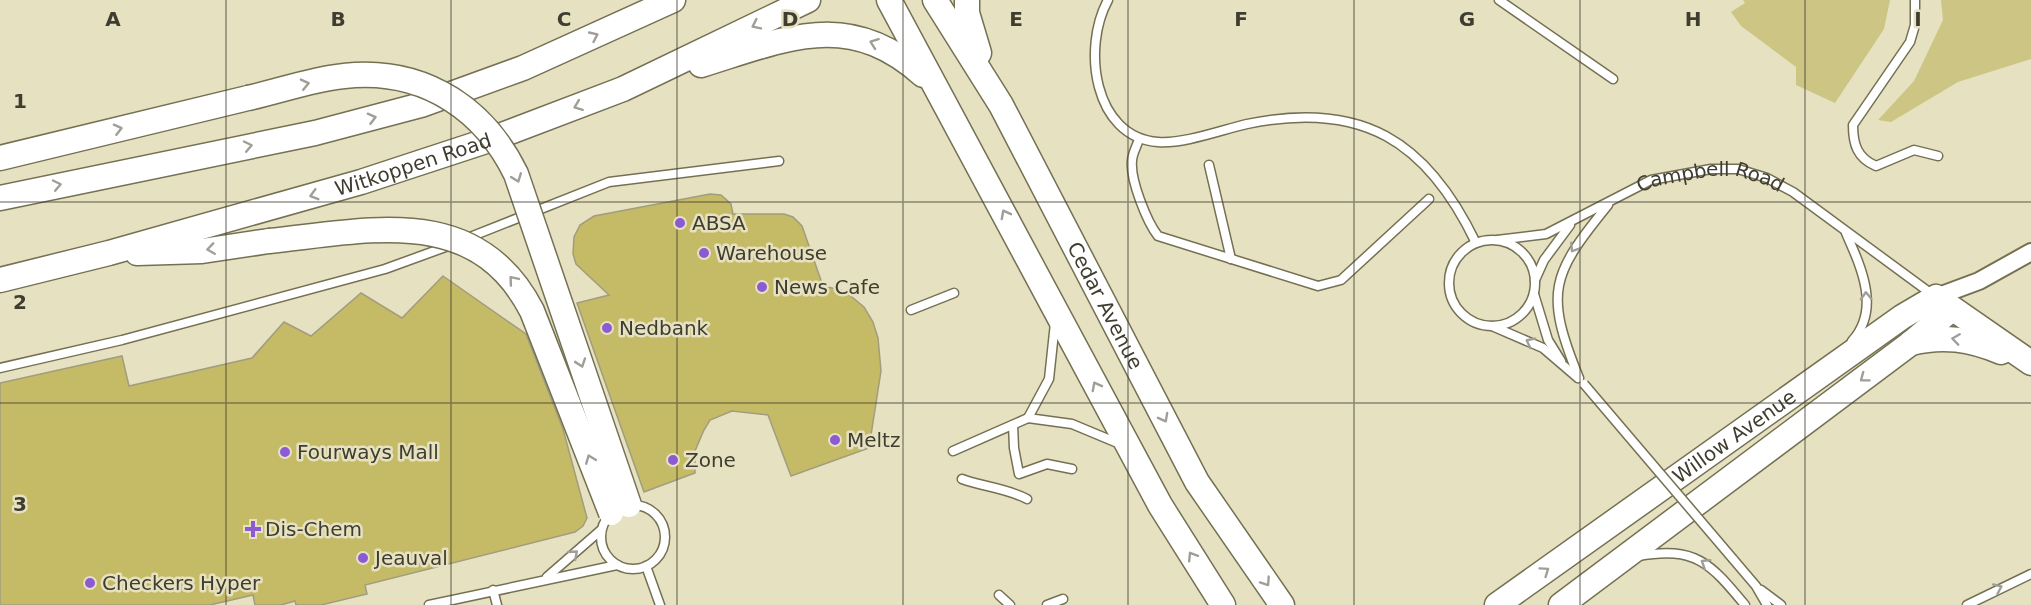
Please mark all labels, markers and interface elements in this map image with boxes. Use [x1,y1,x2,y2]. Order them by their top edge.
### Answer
text: A [105,7,121,31]
text: B [330,7,346,31]
text: C [557,7,571,31]
text: D [782,7,798,31]
text: E [1009,7,1023,31]
text: F [1234,7,1248,31]
text: G [1459,7,1475,31]
text: H [1685,7,1701,31]
text: I [1914,7,1922,31]
one-way arrow [751,18,762,30]
one-way arrow [587,32,598,44]
one-way arrow [869,38,880,51]
one-way arrow [299,79,309,92]
text: 1 [13,89,27,113]
one-way arrow [573,99,584,111]
one-way arrow [367,112,377,125]
one-way arrow [113,124,123,137]
street label: Witkoppen Road [332,128,494,201]
one-way arrow [243,140,253,153]
text: Campbell Road [1632,157,1788,198]
one-way arrow [510,172,522,183]
one-way arrow [52,180,62,193]
street label: Campbell Road [1635,180,1787,204]
one-way arrow [309,188,320,200]
one-way arrow [1001,209,1012,220]
place label: ABSA [692,211,746,235]
marker: ABSA [673,216,687,230]
street label: Cedar Avenue [1062,238,1148,373]
place label: Warehouse [716,241,827,265]
one-way arrow [1570,241,1581,252]
one-way arrow [206,243,216,255]
marker: Warehouse [697,246,711,260]
place label: News Cafe [774,275,880,299]
one-way arrow [509,276,520,287]
marker: News Cafe [755,280,769,294]
text: 2 [13,290,27,314]
one-way arrow [1859,292,1872,301]
place label: Nedbank [619,316,709,340]
marker: Nedbank [600,321,614,335]
one-way arrow [1951,334,1960,346]
one-way arrow [1526,338,1537,349]
one-way arrow [573,357,586,368]
one-way arrow [1859,370,1870,381]
one-way arrow [1092,381,1104,392]
street label: Willow Avenue [1668,384,1800,488]
one-way arrow [1157,412,1168,422]
place label: Meltz [847,428,900,452]
marker: Meltz [828,433,842,447]
place label: Fourways Mall [297,440,439,464]
marker: Fourways Mall [278,445,292,459]
place label: Zone [685,448,736,472]
marker: Zone [666,453,680,467]
one-way arrow [585,454,598,464]
text: 3 [13,492,27,516]
place label: Dis-Chem [265,517,362,541]
marker: Dis-Chem [246,522,260,536]
place label: Jeauval [373,546,448,570]
one-way arrow [567,550,578,561]
marker: Jeauval [356,551,370,565]
one-way arrow [1188,551,1199,562]
one-way arrow [1701,558,1711,570]
one-way arrow [1539,567,1550,578]
place label: Checkers Hyper [102,571,261,595]
one-way arrow [1259,575,1270,586]
marker: Checkers Hyper [83,576,97,590]
one-way arrow [1992,584,2003,596]

